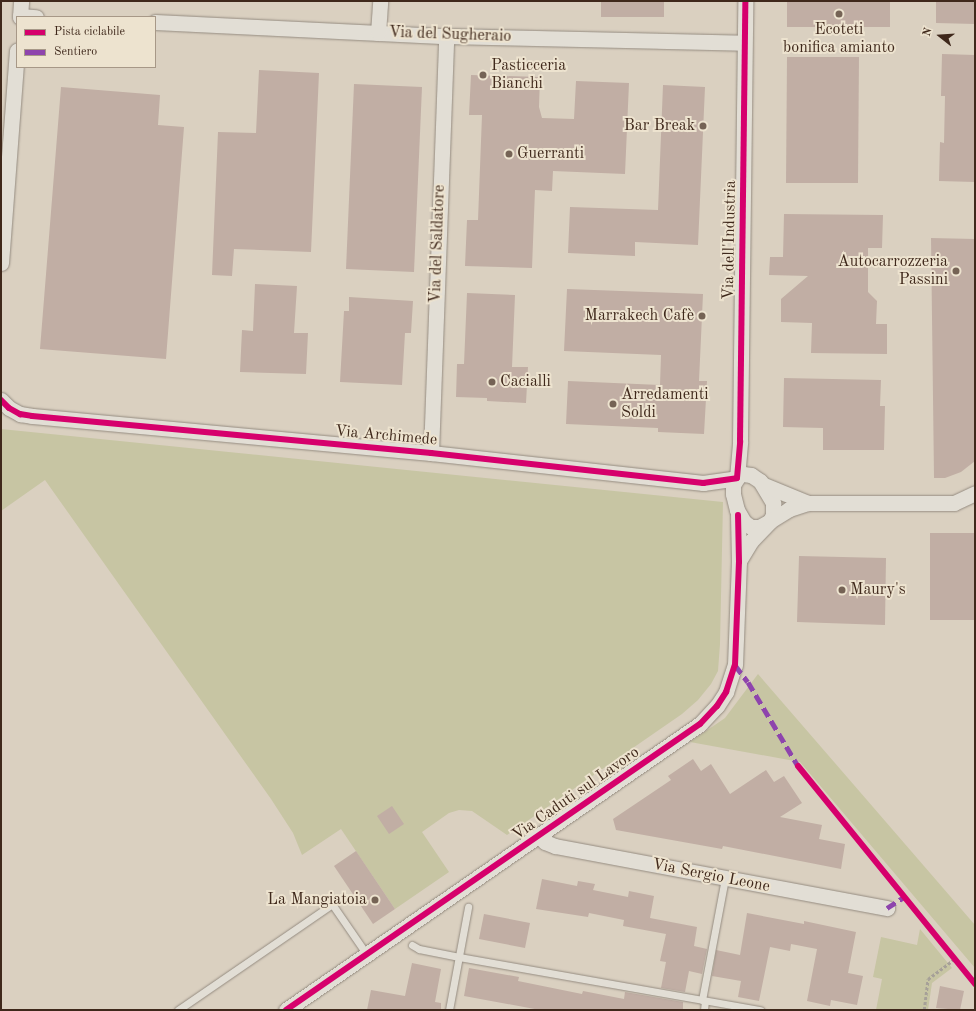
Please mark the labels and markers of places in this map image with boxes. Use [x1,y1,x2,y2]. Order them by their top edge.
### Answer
marker: Ecoteti bonifica amianto [834,9,844,19]
place label: Ecoteti bonifica amianto [783,20,895,58]
place label: Pasticceria Bianchi [491,56,566,94]
marker: Pasticceria Bianchi [478,70,488,80]
place label: Bar Break [624,116,695,136]
marker: Bar Break [698,121,708,131]
place label: Guerranti [517,144,584,164]
marker: Guerranti [504,149,514,159]
place label: Autocarrozzeria Passini [838,252,948,290]
marker: Autocarrozzeria Passini [951,266,961,276]
place label: Marrakech Cafè [585,306,694,326]
marker: Marrakech Cafè [697,311,707,321]
place label: Cacialli [500,372,551,392]
marker: Cacialli [487,377,497,387]
place label: Arredamenti Soldi [621,385,709,423]
marker: Arredamenti Soldi [608,399,618,409]
place label: Maury's [850,580,906,600]
marker: Maury's [837,585,847,595]
place label: La Mangiatoia [267,890,367,910]
marker: La Mangiatoia [370,895,380,905]

